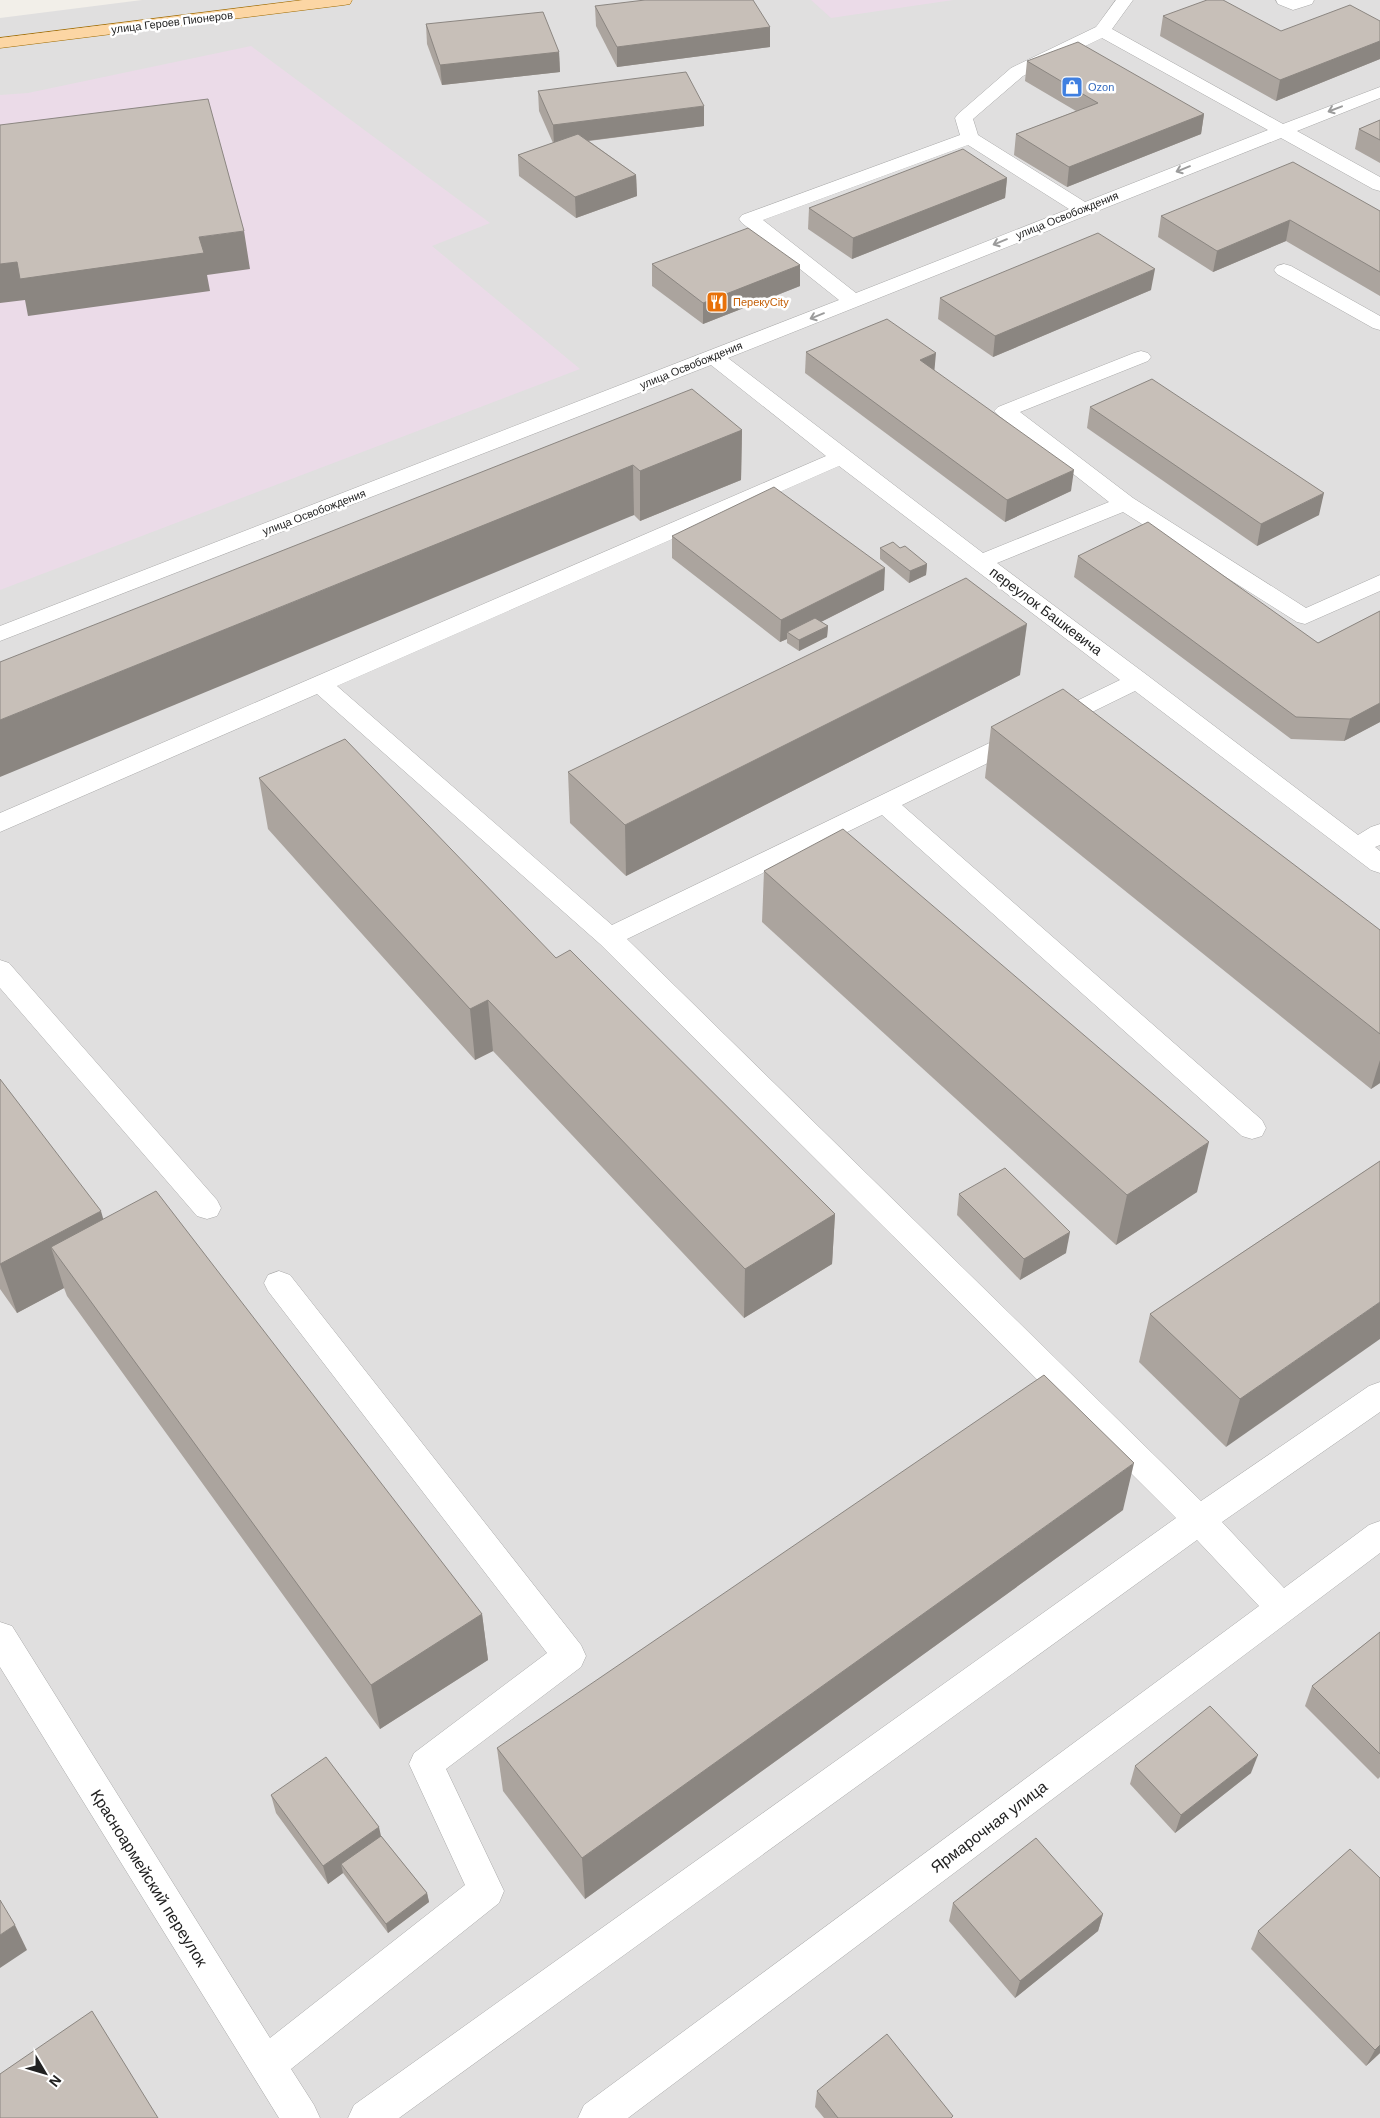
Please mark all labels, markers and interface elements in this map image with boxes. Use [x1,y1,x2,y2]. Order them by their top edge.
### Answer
street label: улица Героев Пионеров [111,9,234,35]
shop icon: Ozon [1060,75,1084,99]
place label: Ozon [1088,81,1114,93]
one-way arrow [1327,105,1343,114]
one-way arrow [1176,165,1192,174]
street label: улица Освобождения [1014,189,1120,241]
one-way arrow [993,238,1008,248]
restaurant icon: ПерекуCity [705,290,729,314]
place label: ПерекуCity [733,296,789,308]
one-way arrow [809,312,824,321]
street label: улица Освобождения [638,339,744,391]
street label: улица Освобождения [261,487,367,537]
street label: переулок Башкевича [987,564,1105,659]
street label: Ярмарочная улица [928,1778,1050,1876]
street label: Красноармейский переулок [87,1787,211,1970]
north arrow [20,2048,70,2098]
text: N [46,2072,65,2090]

